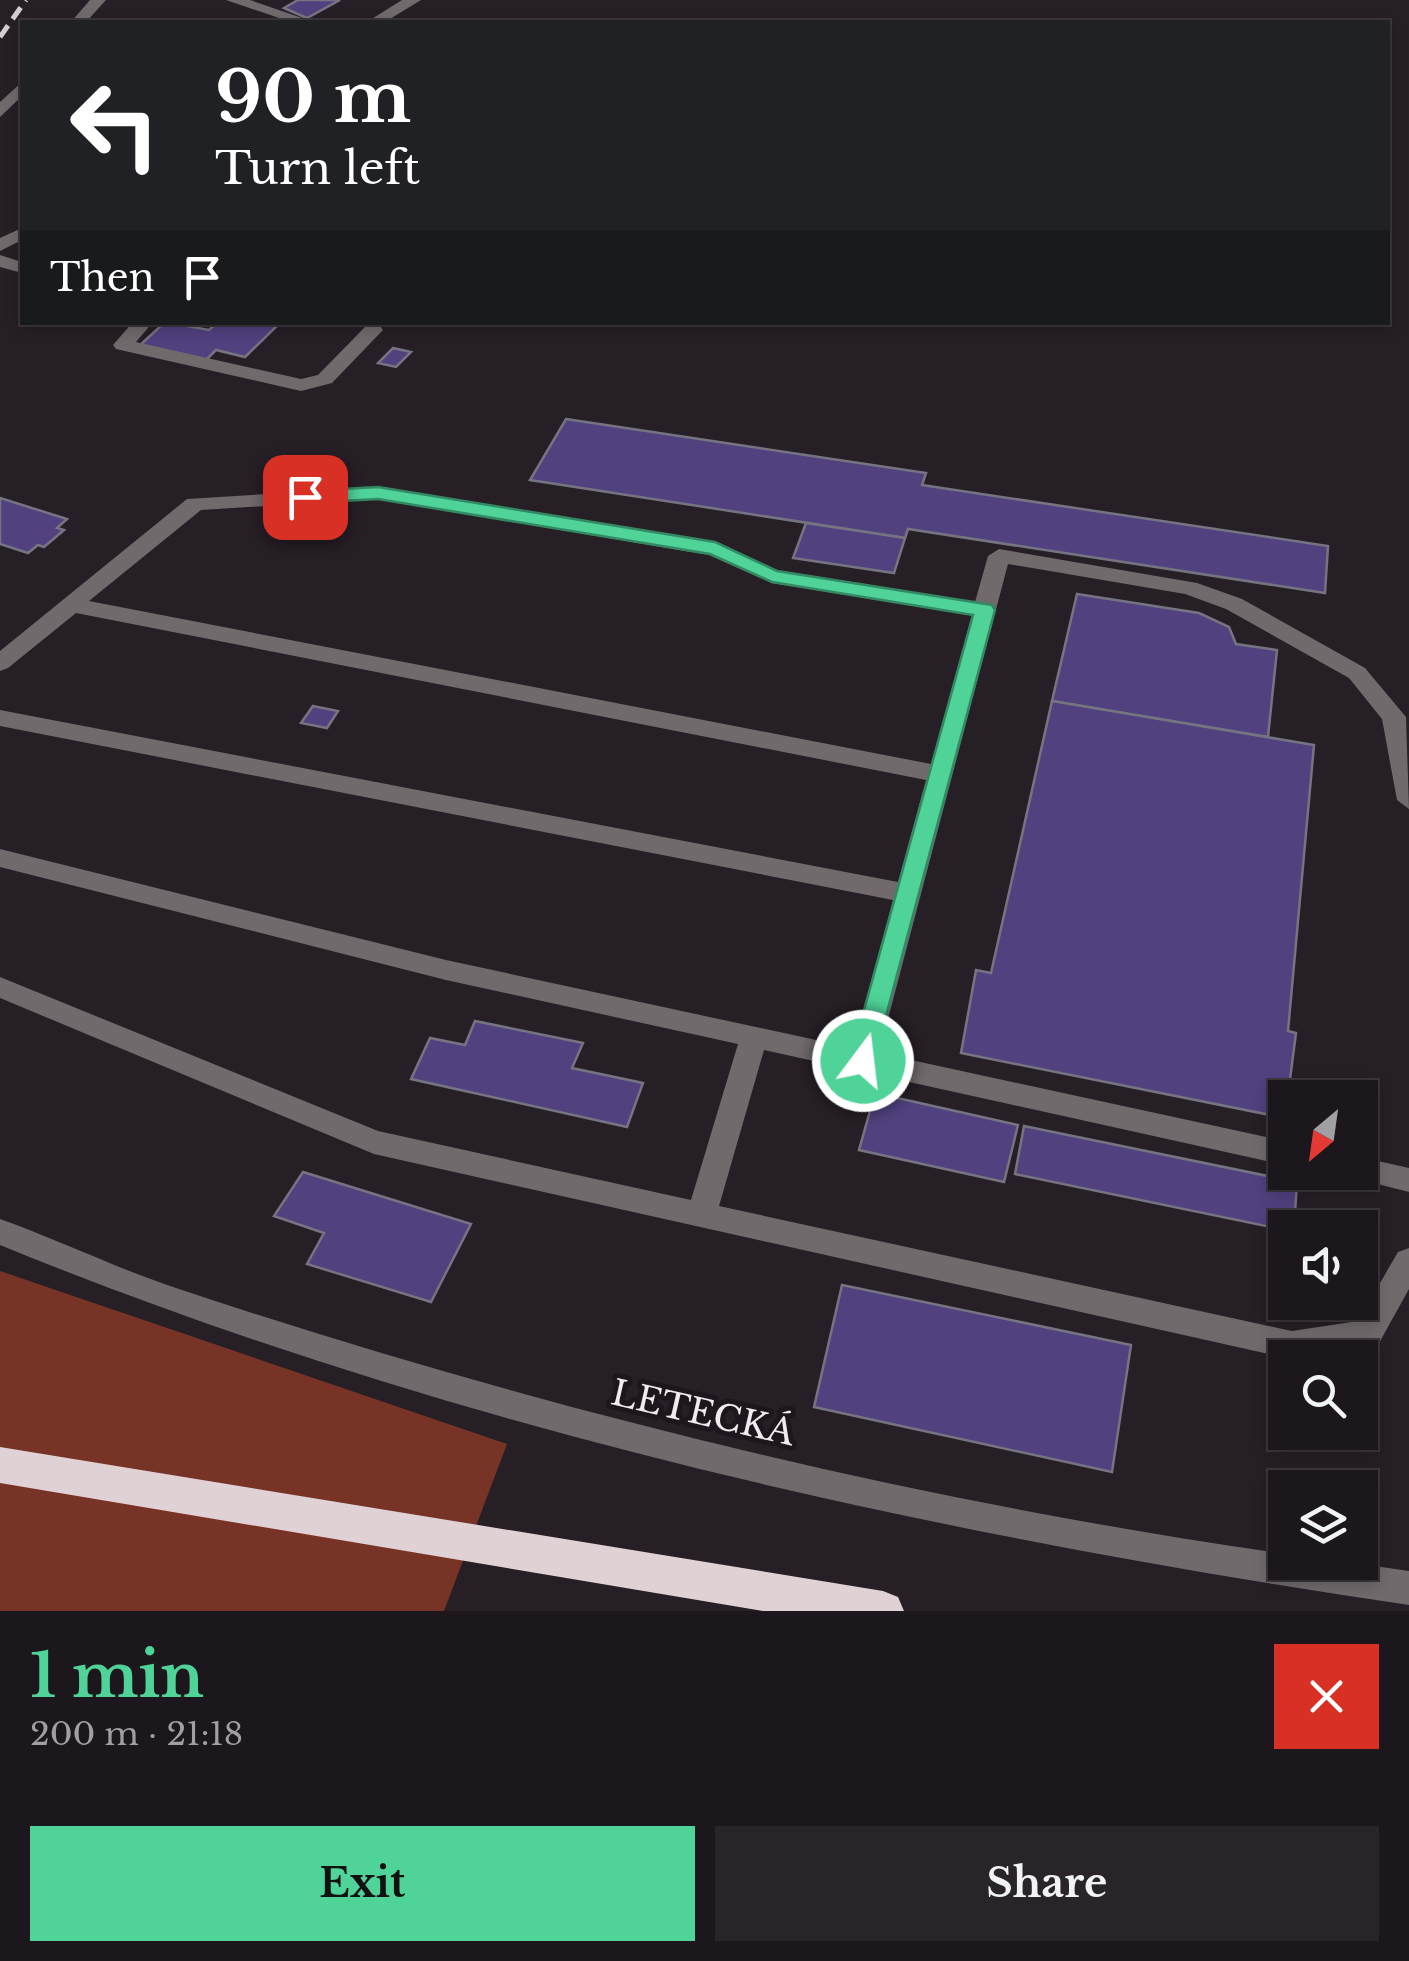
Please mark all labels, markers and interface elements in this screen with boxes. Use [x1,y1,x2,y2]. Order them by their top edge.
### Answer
text: 90 m [215,54,411,141]
icon: left [50,60,180,190]
text: Turn left [215,140,420,196]
icon: arrive [175,250,230,305]
text: Then [50,254,155,301]
pin [263,455,348,540]
icon: arrive [278,470,333,525]
position arrow [811,1009,915,1113]
north arrow [1268,1080,1378,1190]
map controls [1268,1080,1378,1580]
button: sound [1268,1210,1378,1320]
button: search [1268,1340,1378,1450]
street label: LETECKÁ [607,1371,800,1455]
button: layers [1268,1470,1378,1580]
text: 1 min [30,1639,204,1713]
button: close [1274,1644,1379,1749]
text: 200 m · 21:18 [30,1714,243,1754]
button: Exit [30,1826,695,1941]
button: Share [715,1826,1379,1941]

